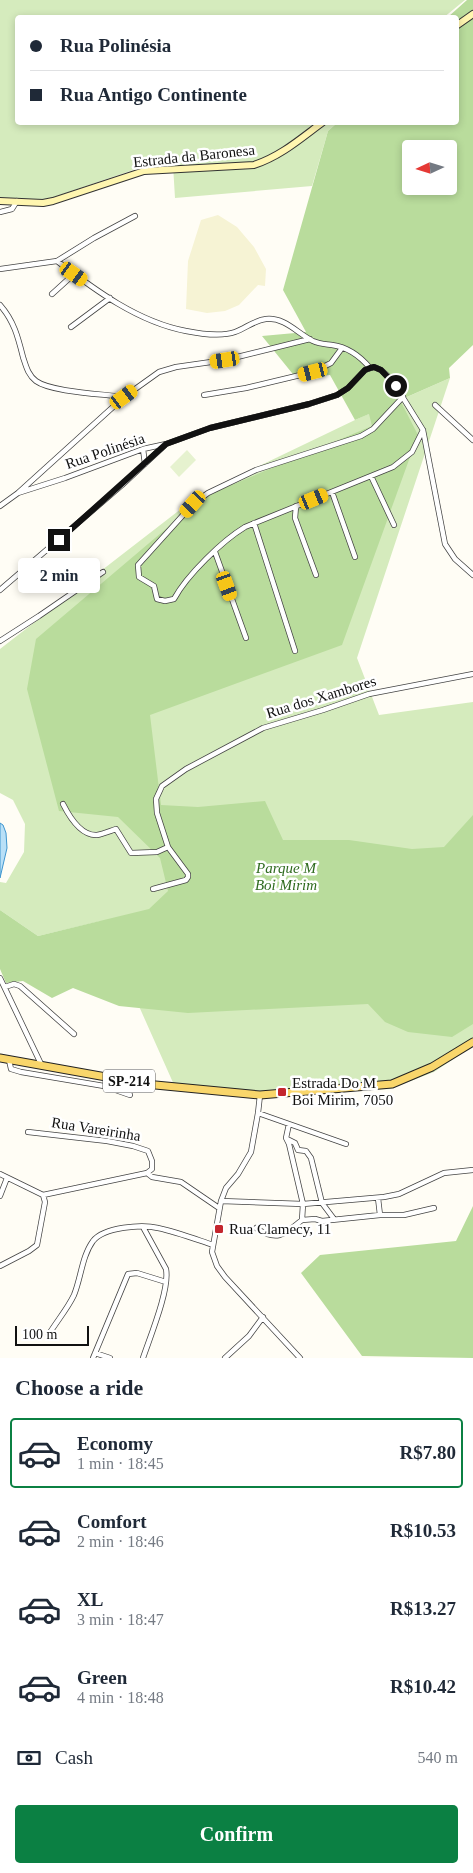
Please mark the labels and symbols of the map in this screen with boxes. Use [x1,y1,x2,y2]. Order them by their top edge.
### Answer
north arrow [402,140,458,195]
street label: Estrada da Baronesa [132,142,256,170]
car [57,259,90,289]
car [209,350,240,370]
car [296,361,329,383]
route start [385,375,407,397]
car [107,382,140,412]
street label: Rua Polinésia [63,430,147,472]
car [297,486,330,512]
car [177,488,208,520]
route end [48,529,70,551]
callout: 2 min [18,558,100,592]
car [214,569,239,603]
street label: Rua dos Xambores [264,673,378,721]
park label: Parque M Boi Mirim [255,860,317,893]
road number: SP-214 [103,1070,155,1092]
place label: Estrada Do M Boi Mirim, 7050 [292,1075,393,1108]
marker: Estrada Do M Boi Mirim, 7050 [276,1086,288,1098]
street label: Rua Vareirinha [50,1114,142,1144]
place label: Rua Clamecy, 11 [229,1221,331,1237]
marker: Rua Clamecy, 11 [213,1223,225,1235]
scale bar [15,1323,89,1346]

